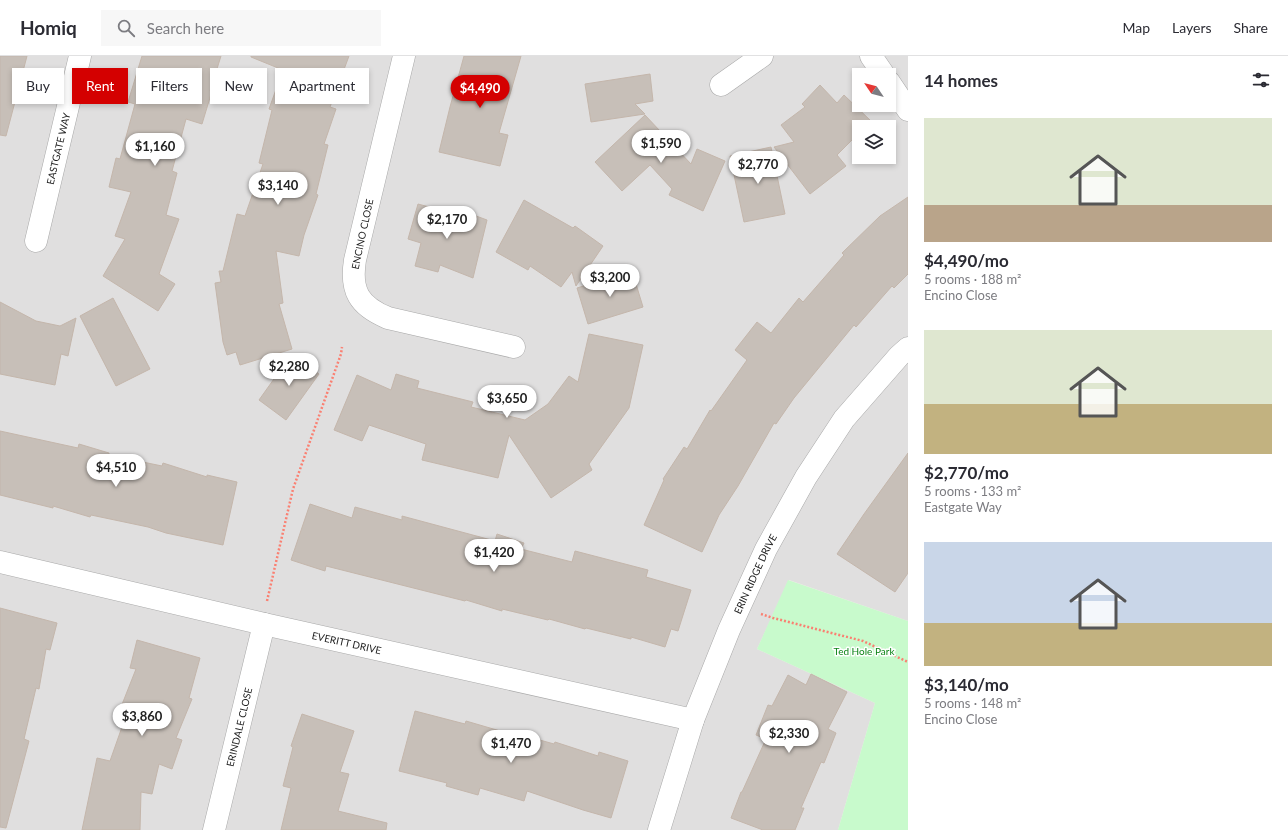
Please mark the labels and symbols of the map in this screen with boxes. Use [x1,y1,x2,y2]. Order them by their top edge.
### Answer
north arrow [852,68,896,112]
pin: $4,490 [447,75,513,109]
street label: EASTGATE WAY [44,111,72,186]
pin: $1,590 [628,130,694,164]
pin: $1,160 [122,133,188,167]
pin: $2,770 [725,151,791,185]
pin: $3,140 [245,172,311,206]
street label: ENCINO CLOSE [349,197,375,270]
pin: $2,170 [414,206,480,240]
pin: $3,200 [577,264,643,298]
pin: $2,280 [256,353,322,387]
pin: $3,650 [474,385,540,419]
pin: $4,510 [83,454,149,488]
street label: ERIN RIDGE DRIVE [731,532,779,616]
pin: $1,420 [461,539,527,573]
street label: EVERITT DRIVE [311,629,383,656]
park label: Ted Hole Park [833,645,895,657]
street label: ERINDALE CLOSE [224,686,254,768]
pin: $3,860 [109,703,175,737]
pin: $2,330 [756,720,822,754]
pin: $1,470 [478,730,544,764]

